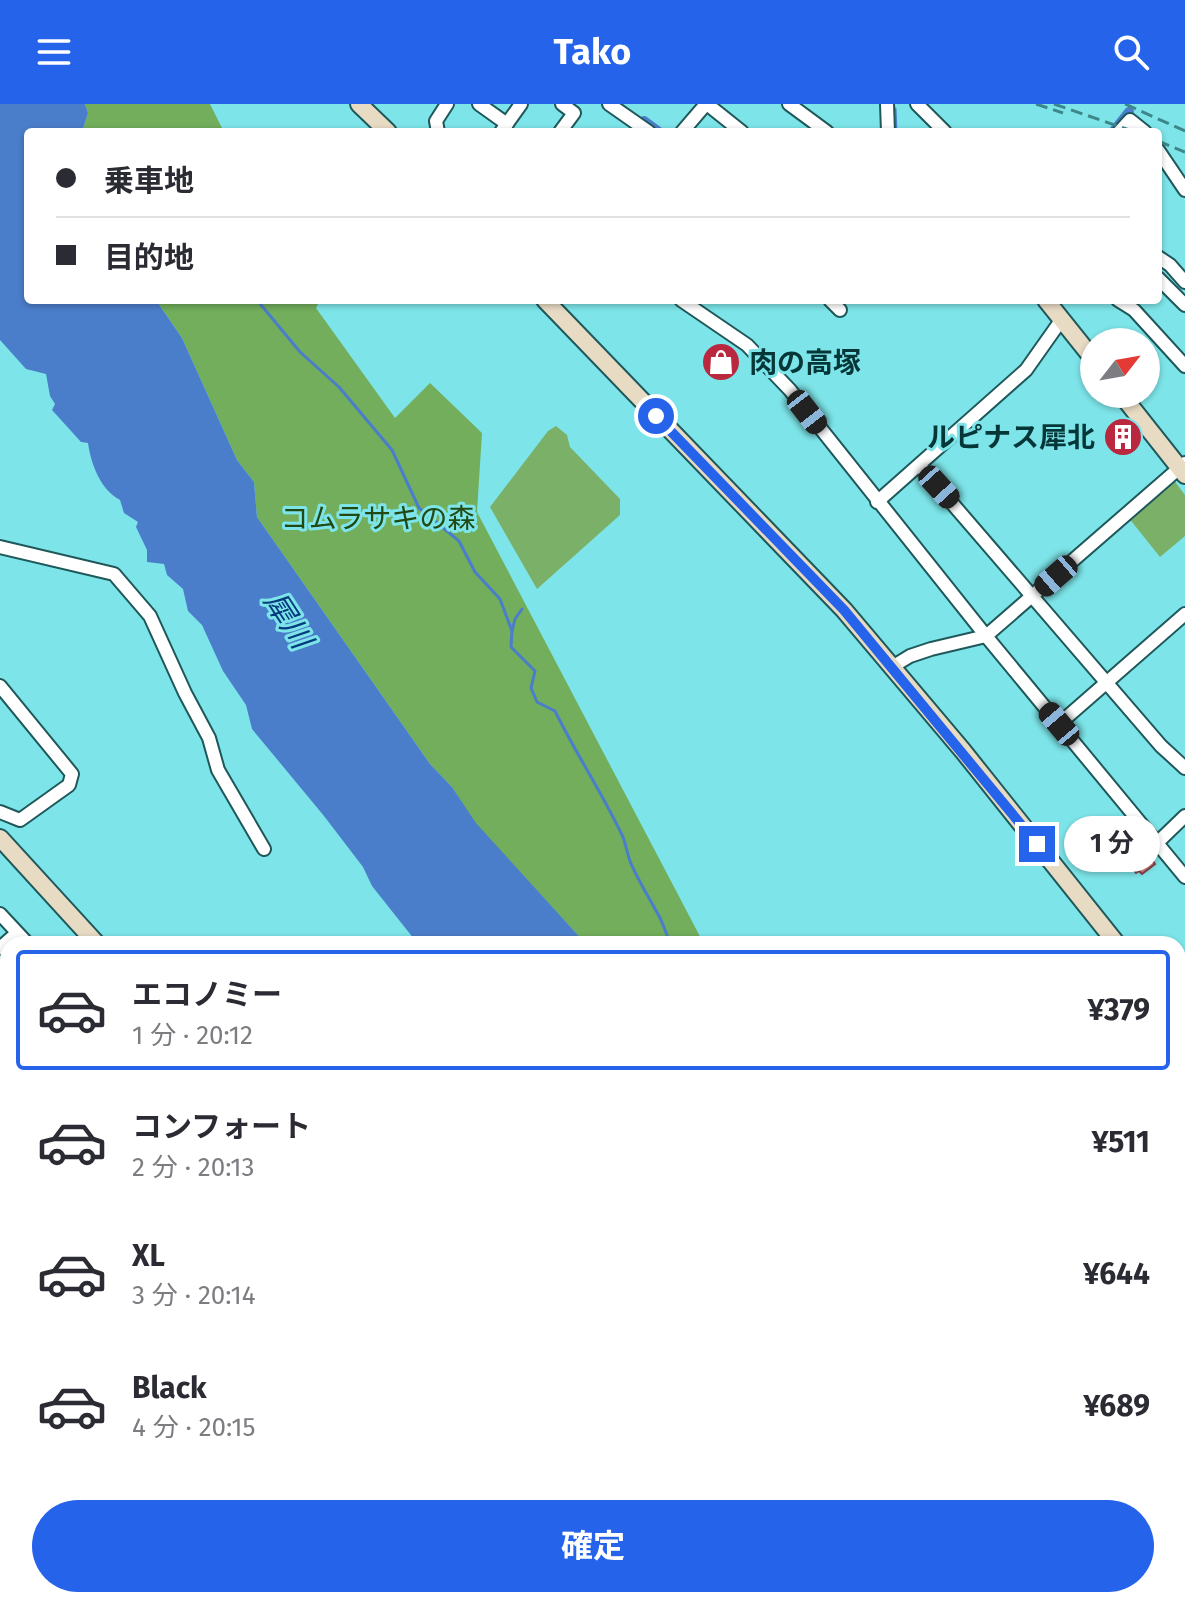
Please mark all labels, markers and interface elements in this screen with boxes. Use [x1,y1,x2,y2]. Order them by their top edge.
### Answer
icon: menu [32,30,76,74]
text: Tako [554,30,631,74]
icon: search [1109,30,1153,74]
text: 乗車地 [104,163,194,199]
text: 目的地 [104,240,194,276]
north arrow [1080,328,1160,408]
map controls [1080,328,1160,408]
shop icon: 肉の高塚 [700,341,742,383]
place label: 肉の高塚 [749,346,861,379]
car [783,386,831,438]
route start [638,398,674,434]
building icon: ルピナス犀北 [1102,416,1144,458]
place label: ルピナス犀北 [927,421,1095,454]
car [914,461,964,513]
park label: コムラサキの森 [281,502,475,535]
car [1030,551,1082,601]
water label: 犀川 [257,585,321,657]
car [1034,698,1084,750]
callout: 1 分 [1065,816,1161,872]
route end [1019,826,1055,862]
text: 1 分 [1090,828,1134,859]
icon: car [36,974,108,1046]
text: エコノミー [132,977,282,1013]
text: ¥379 [1088,992,1150,1028]
text: 1 分 · 20:12 [132,1020,253,1051]
icon: car [36,1106,108,1178]
text: コンフォート [132,1109,311,1145]
text: ¥511 [1092,1124,1150,1160]
text: 2 分 · 20:13 [132,1152,255,1183]
icon: car [36,1238,108,1310]
text: XL [132,1238,165,1274]
text: ¥644 [1083,1256,1150,1292]
text: 3 分 · 20:14 [132,1280,256,1311]
icon: car [36,1370,108,1442]
text: Black [132,1370,207,1406]
text: ¥689 [1083,1388,1150,1424]
text: 4 分 · 20:15 [132,1412,256,1443]
button: 確定 [32,1500,1154,1592]

